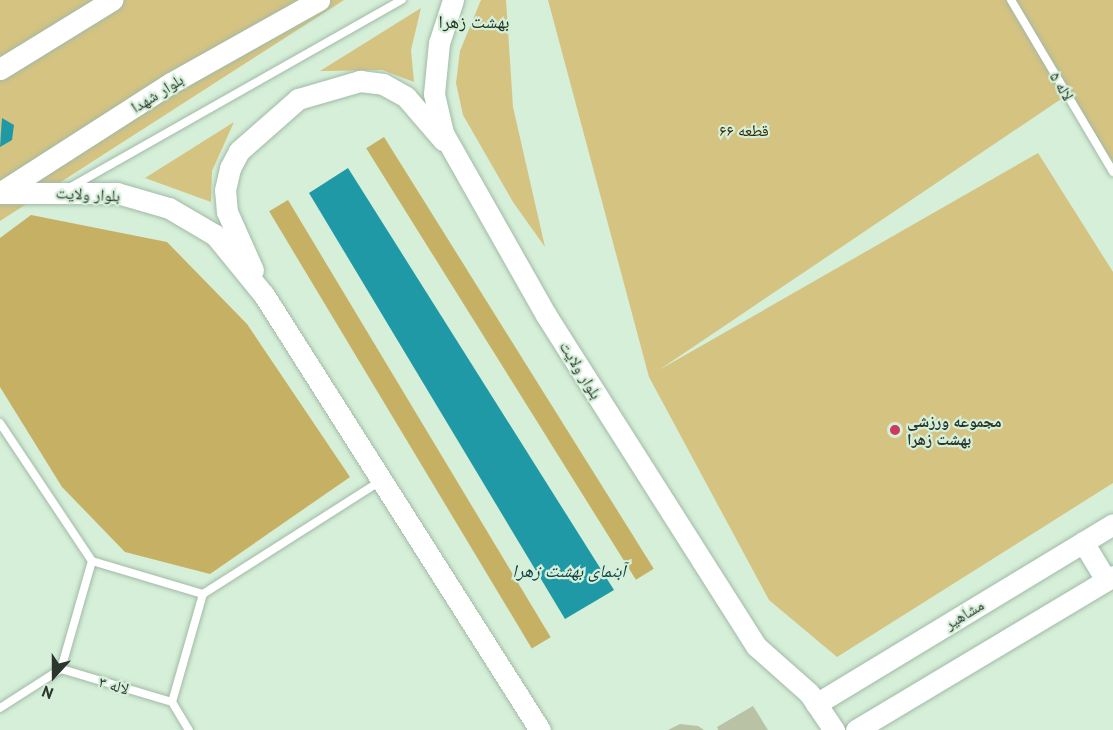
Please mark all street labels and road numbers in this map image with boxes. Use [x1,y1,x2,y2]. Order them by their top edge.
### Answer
street label: لاله ۵ [1046,68,1078,104]
street label: بلوار شهدا [127,69,187,117]
street label: بلوار ولایت [55,183,121,205]
street label: بلوار ولایت [556,338,606,402]
street label: مشاهیر [941,595,987,633]
street label: لاله ۳ [97,672,131,698]

